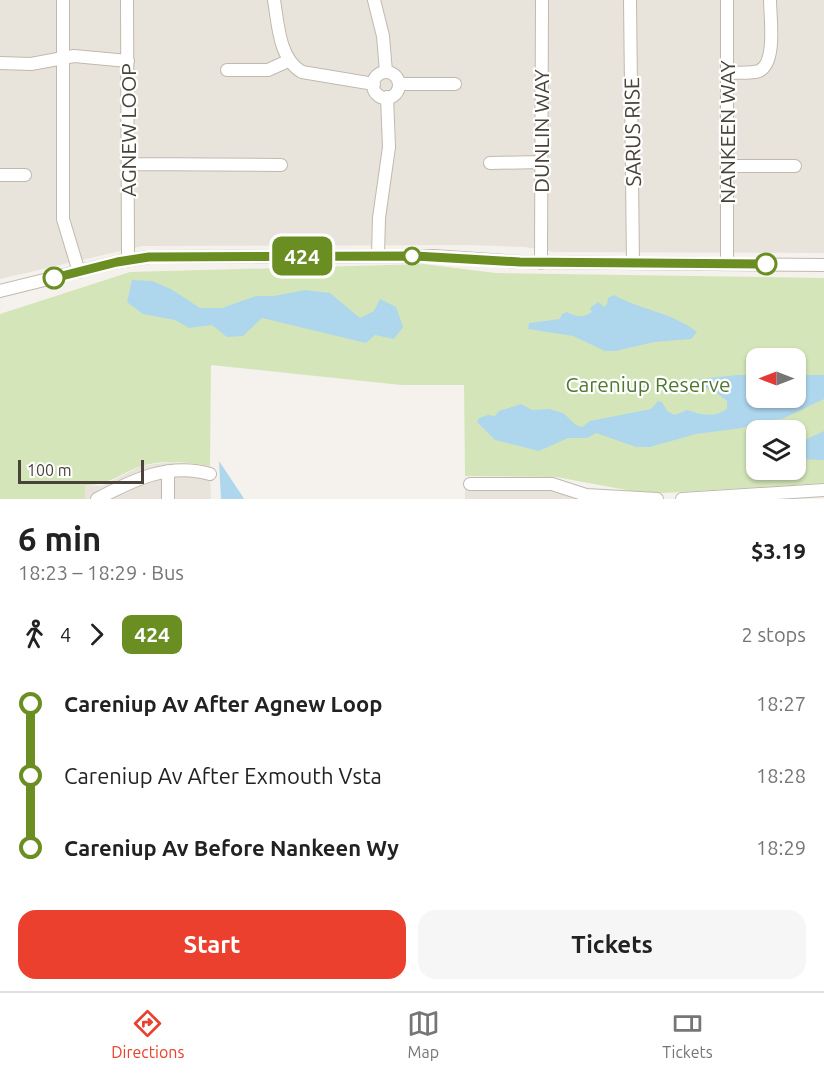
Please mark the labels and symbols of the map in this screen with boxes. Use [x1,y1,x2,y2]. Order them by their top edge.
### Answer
street label: NANKEEN WAY [715,60,739,204]
street label: AGNEW LOOP [116,63,140,197]
street label: DUNLIN WAY [529,69,553,193]
street label: SARUS RISE [619,77,645,187]
line badge: 424 [268,236,336,276]
unlabelled marker [403,247,421,265]
unlabelled marker [755,253,777,275]
unlabelled marker [43,267,65,289]
north arrow [746,348,806,408]
park label: Careniup Reserve [566,372,730,396]
scale bar [18,457,144,484]

